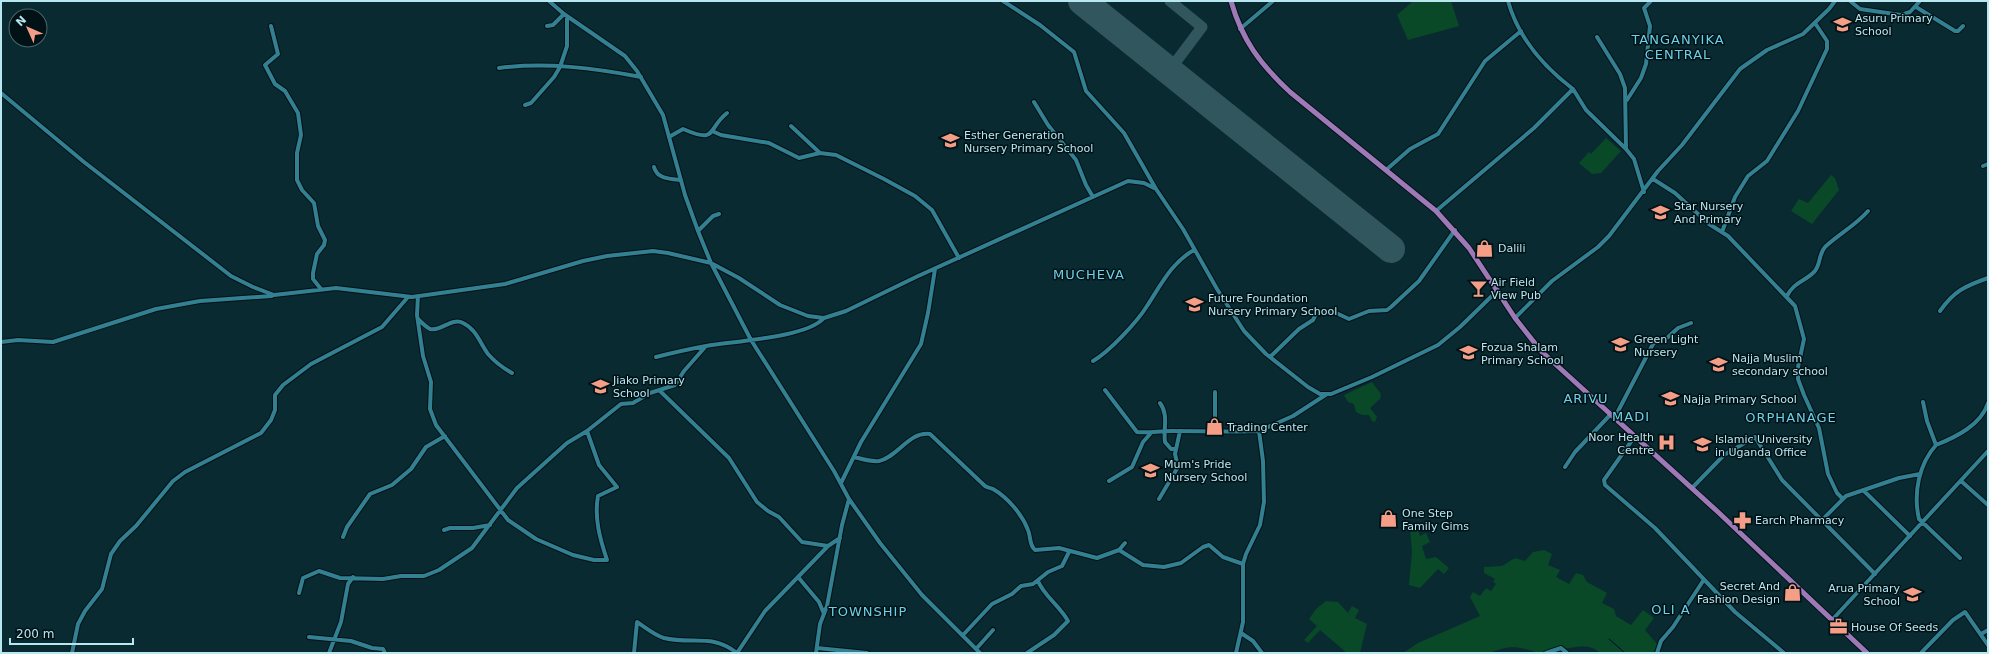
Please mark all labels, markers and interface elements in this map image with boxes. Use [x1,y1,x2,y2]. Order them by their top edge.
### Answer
north arrow [8,8,48,48]
place label: Asuru Primary School [1855,12,1933,38]
text: N [13,13,29,29]
school or university icon: Asuru Primary School [1832,14,1852,34]
district label: TANGANYIKA CENTRAL [1630,32,1725,62]
place label: Esther Generation Nursery Primary School [964,129,1093,155]
school or university icon: Esther Generation Nursery Primary School [941,131,961,151]
place label: Star Nursery And Primary [1674,200,1744,226]
school or university icon: Star Nursery And Primary [1651,202,1671,222]
shop icon: Dalili [1475,238,1495,258]
place label: Dalili [1498,242,1525,255]
district label: MUCHEVA [1053,267,1125,282]
place label: Air Field View Pub [1491,276,1541,302]
bar icon: Air Field View Pub [1468,278,1488,298]
place label: Future Foundation Nursery Primary School [1208,292,1337,318]
school or university icon: Future Foundation Nursery Primary School [1185,294,1205,314]
place label: Green Light Nursery [1634,333,1699,359]
school or university icon: Green Light Nursery [1611,335,1631,355]
place label: Fozua Shalam Primary School [1481,341,1564,367]
school or university icon: Fozua Shalam Primary School [1458,343,1478,363]
place label: Najja Muslim secondary school [1732,352,1828,378]
school or university icon: Najja Muslim secondary school [1709,354,1729,374]
place label: Jiako Primary School [612,374,685,400]
school or university icon: Jiako Primary School [590,376,610,396]
school or university icon: Najja Primary School [1660,389,1680,409]
district label: ARIVU [1563,391,1609,406]
place label: Najja Primary School [1683,393,1797,406]
district label: MADI [1612,409,1650,424]
district label: ORPHANAGE [1745,410,1837,425]
shop icon: Trading Center [1204,417,1224,437]
place label: Trading Center [1226,421,1308,434]
place label: Noor Health Centre [1588,431,1654,457]
hospital icon: Noor Health Centre [1657,433,1677,453]
place label: Islamic University in Uganda Office [1715,433,1813,459]
school or university icon: Islamic University in Uganda Office [1692,435,1712,455]
place label: Mum's Pride Nursery School [1164,458,1247,484]
school or university icon: Mum's Pride Nursery School [1141,460,1161,480]
place label: One Step Family Gims [1402,507,1469,533]
shop icon: One Step Family Gims [1379,509,1399,529]
pharmacy icon: Earch Pharmacy [1732,510,1752,530]
place label: Earch Pharmacy [1755,514,1845,527]
place label: Secret And Fashion Design [1697,580,1780,606]
shop icon: Secret And Fashion Design [1783,582,1803,602]
place label: Arua Primary School [1828,582,1900,608]
school or university icon: Arua Primary School [1903,584,1923,604]
district label: OLI A [1651,602,1691,617]
district label: TOWNSHIP [828,604,907,619]
office icon: House Of Seeds [1828,617,1848,637]
scale bar [10,620,133,646]
place label: House Of Seeds [1851,621,1938,634]
text: 200 m [16,627,54,641]

